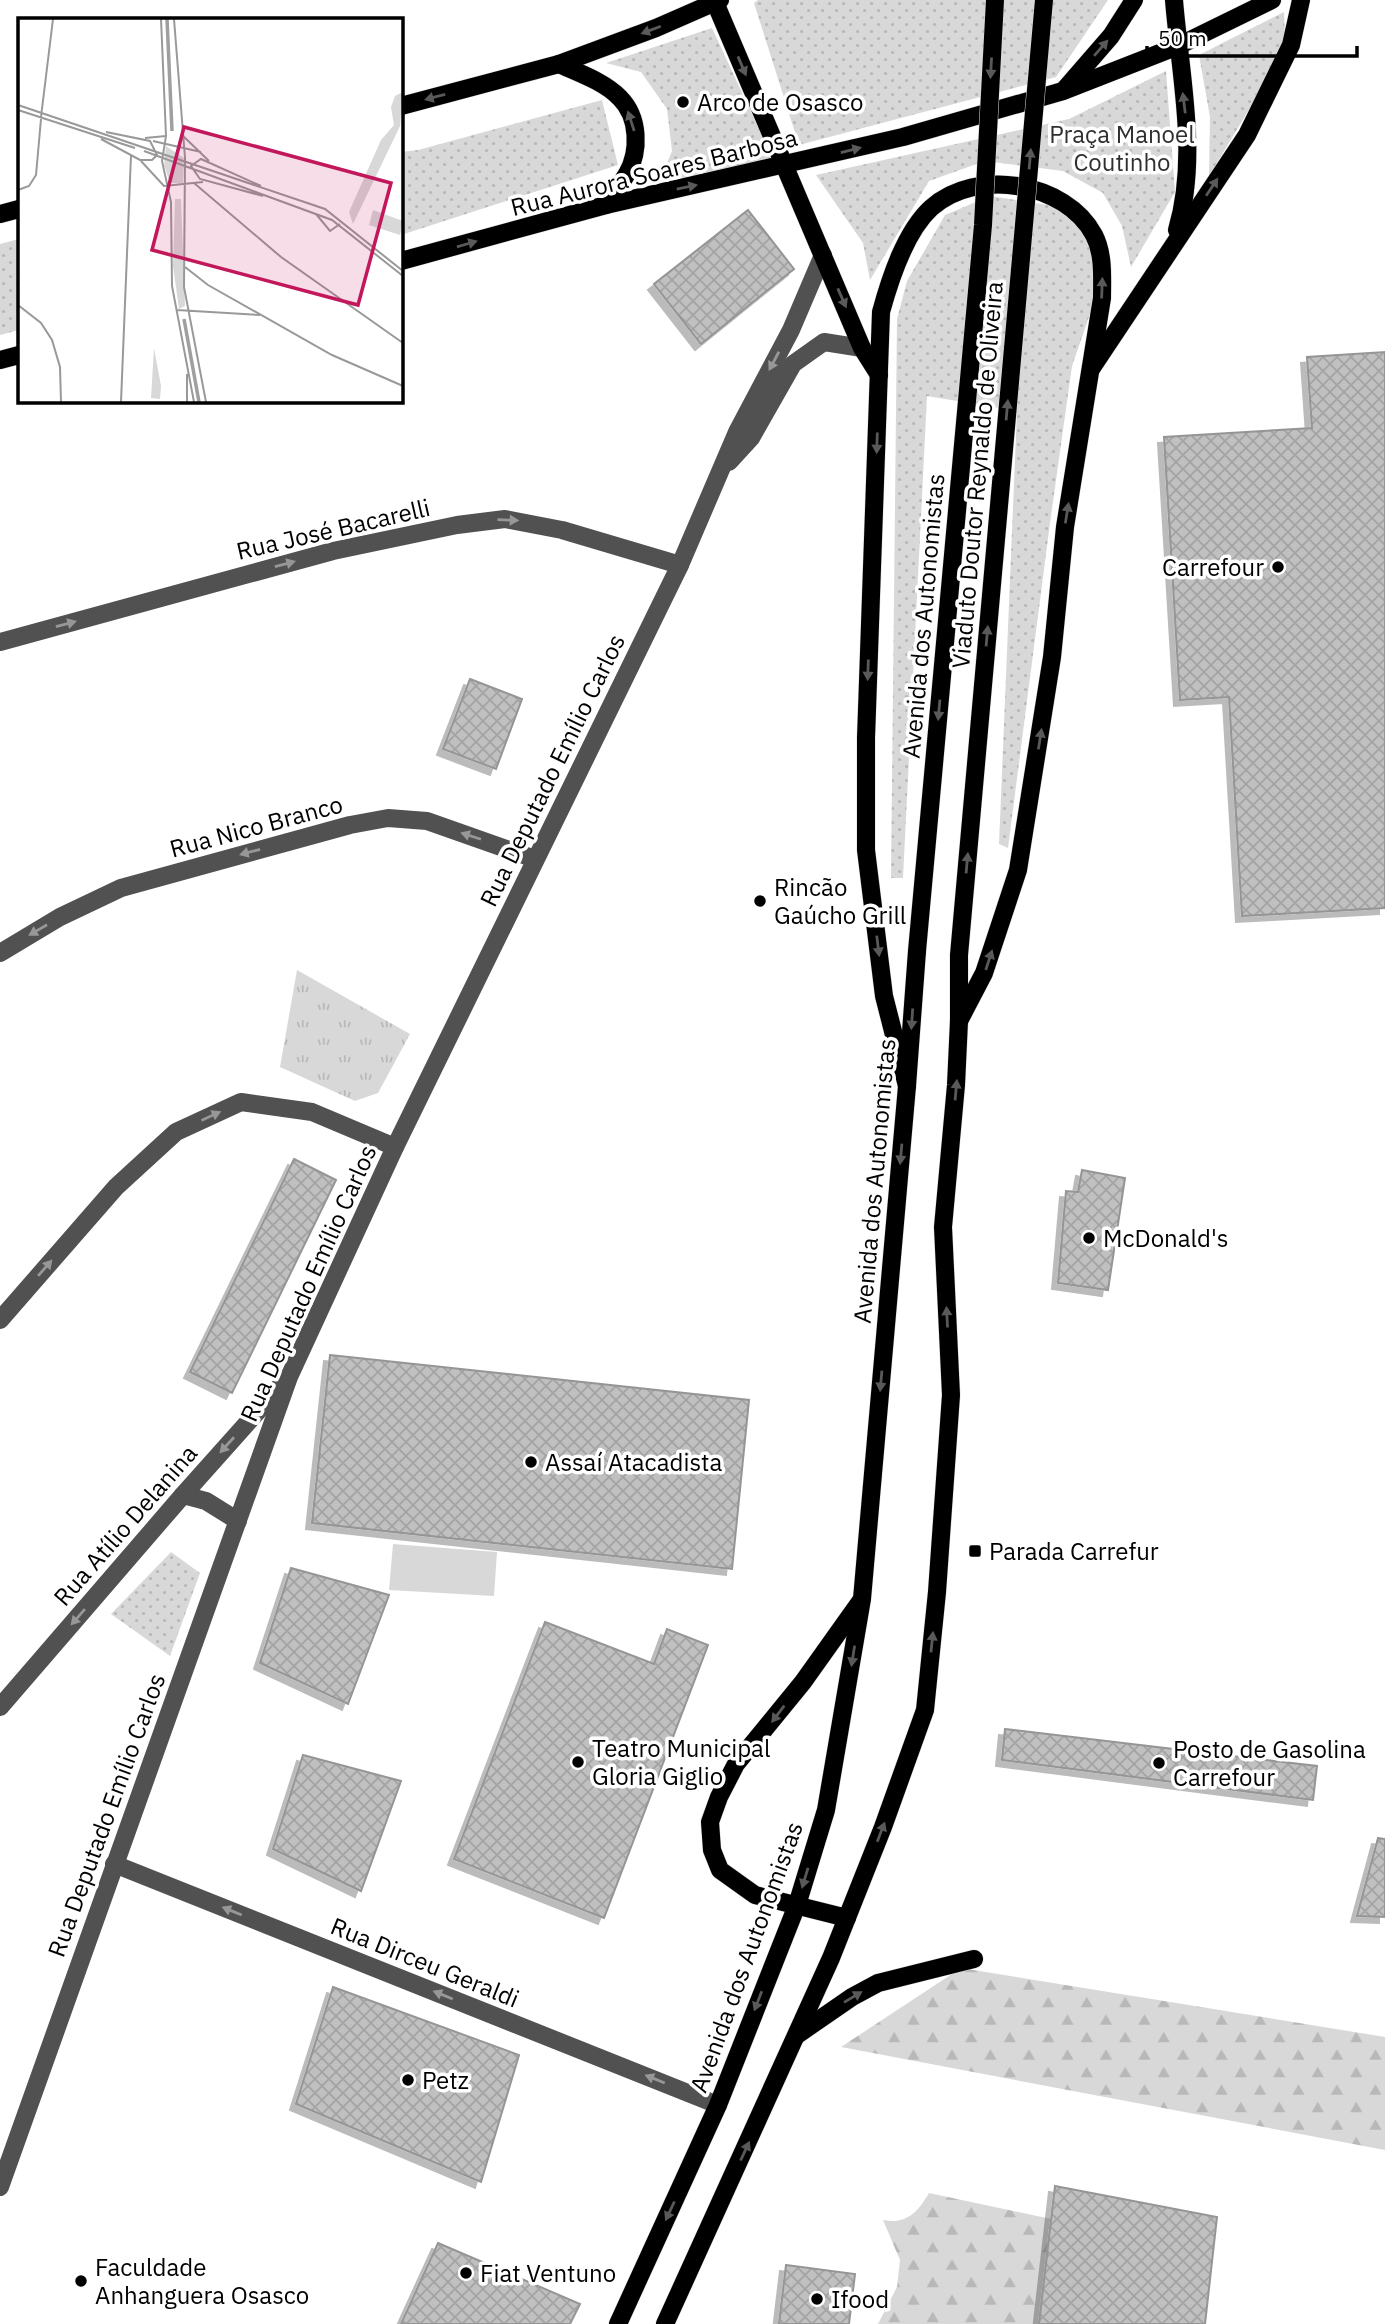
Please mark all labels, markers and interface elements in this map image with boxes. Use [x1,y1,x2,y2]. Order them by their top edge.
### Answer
scale bar [1147,14,1357,58]
inset map [18,18,402,402]
one-way arrow [641,24,662,35]
text: 50 m [1158,24,1207,52]
one-way arrow [1093,39,1108,56]
one-way arrow [736,56,748,76]
one-way arrow [986,57,997,79]
place label: Arco de Osasco [697,86,863,118]
one-way arrow [423,92,445,103]
one-way arrow [1179,92,1190,114]
marker: Arco de Osasco [675,94,691,110]
one-way arrow [625,111,636,132]
park label: Praça Manoel Coutinho [1049,118,1195,178]
street label: Rua Aurora Soares Barbosa [507,121,801,223]
one-way arrow [840,144,862,155]
one-way arrow [1025,147,1036,169]
one-way arrow [1205,178,1219,196]
one-way arrow [676,182,698,193]
one-way arrow [457,239,478,249]
one-way arrow [1096,277,1107,299]
street label: Viaduto Doutor Reynaldo de Oliveira [944,280,1010,670]
one-way arrow [837,287,848,308]
one-way arrow [769,352,781,372]
one-way arrow [1002,398,1013,420]
one-way arrow [871,432,882,454]
street label: Avenida dos Autonomistas [895,472,951,760]
street label: Rua José Bacarelli [233,491,433,567]
one-way arrow [1062,502,1073,524]
one-way arrow [497,515,519,526]
place label: Carrefour [1162,551,1264,583]
one-way arrow [274,558,296,569]
marker: Carrefour [1270,559,1286,575]
one-way arrow [55,618,77,629]
one-way arrow [982,625,993,647]
street label: Rua Deputado Emílio Carlos [472,628,632,912]
one-way arrow [863,660,874,682]
one-way arrow [933,699,944,721]
one-way arrow [1035,728,1046,750]
street label: Rua Nico Branco [166,788,346,864]
one-way arrow [460,830,481,841]
one-way arrow [240,848,261,858]
one-way arrow [962,852,973,874]
place label: Rincão Gaúcho Grill [774,871,906,931]
marker: Rincão Gaúcho Grill [752,893,768,909]
one-way arrow [28,924,48,936]
one-way arrow [872,935,883,957]
one-way arrow [984,949,995,970]
one-way arrow [906,1008,917,1030]
street label: Avenida dos Autonomistas [846,1037,902,1325]
one-way arrow [951,1079,962,1101]
one-way arrow [201,1110,221,1122]
street label: Rua Deputado Emílio Carlos [233,1140,383,1426]
one-way arrow [895,1144,906,1166]
place label: McDonald's [1103,1222,1229,1254]
marker: McDonald's [1081,1230,1097,1246]
one-way arrow [37,1260,52,1277]
one-way arrow [942,1306,953,1328]
one-way arrow [875,1370,886,1392]
one-way arrow [219,1436,235,1454]
street label: Rua Atílio Delanina [46,1438,204,1612]
place label: Assaí Atacadista [545,1446,722,1478]
marker: Assaí Atacadista [523,1454,539,1470]
place label: Parada Carrefur [989,1535,1159,1567]
marker: Parada Carrefur [967,1543,983,1559]
one-way arrow [70,1608,86,1626]
one-way arrow [927,1631,938,1653]
one-way arrow [847,1645,858,1667]
street label: Rua Deputado Emílio Carlos [40,1669,172,1961]
one-way arrow [771,1704,786,1722]
place label: Teatro Municipal Gloria Giglio [592,1732,770,1792]
place label: Posto de Gasolina Carrefour [1173,1733,1366,1793]
marker: Teatro Municipal Gloria Giglio [570,1754,586,1770]
marker: Posto de Gasolina Carrefour [1151,1755,1167,1771]
street label: Avenida dos Autonomistas [682,1817,810,2097]
one-way arrow [875,1821,886,1842]
one-way arrow [800,1868,810,1889]
one-way arrow [221,1906,242,1917]
street label: Rua Dirceu Geraldi [326,1910,524,2014]
one-way arrow [433,1990,454,2001]
one-way arrow [753,1991,764,2012]
one-way arrow [843,1991,862,2003]
place label: Petz [422,2064,469,2096]
marker: Petz [400,2072,416,2088]
one-way arrow [644,2074,665,2085]
one-way arrow [739,2141,751,2161]
one-way arrow [664,2200,675,2221]
place label: Faculdade Anhanguera Osasco [95,2251,309,2311]
place label: Fiat Ventuno [480,2257,616,2289]
marker: Fiat Ventuno [458,2265,474,2281]
marker: Faculdade Anhanguera Osasco [73,2273,89,2289]
place label: Ifood [831,2283,889,2315]
marker: Ifood [809,2291,825,2307]

